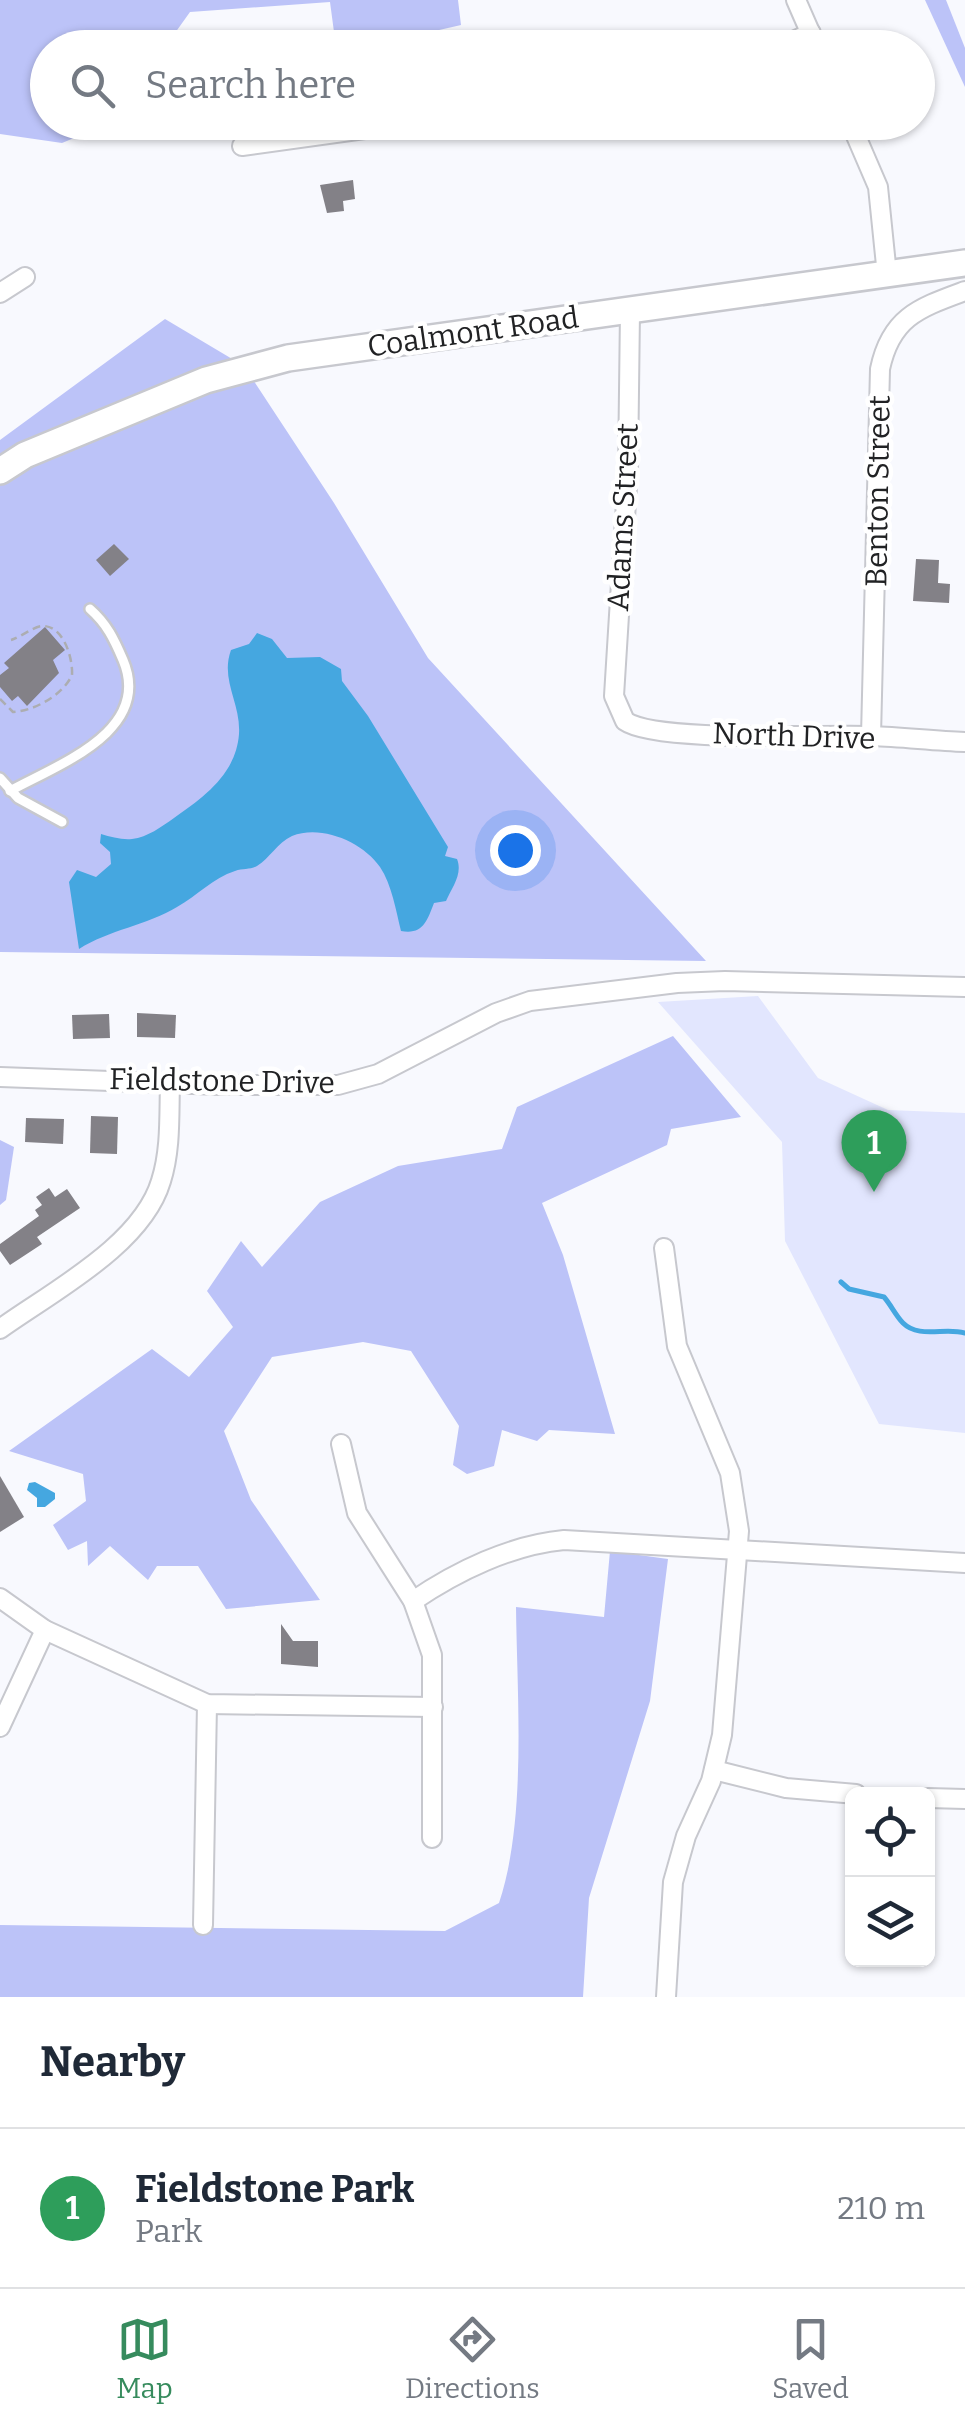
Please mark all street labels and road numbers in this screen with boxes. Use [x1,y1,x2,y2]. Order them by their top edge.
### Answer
street label: Coalmont Road [365,299,581,365]
street label: Benton Street [858,395,898,587]
street label: Adams Street [600,422,646,612]
street label: North Drive [712,715,876,757]
street label: Fieldstone Drive [109,1061,335,1101]

